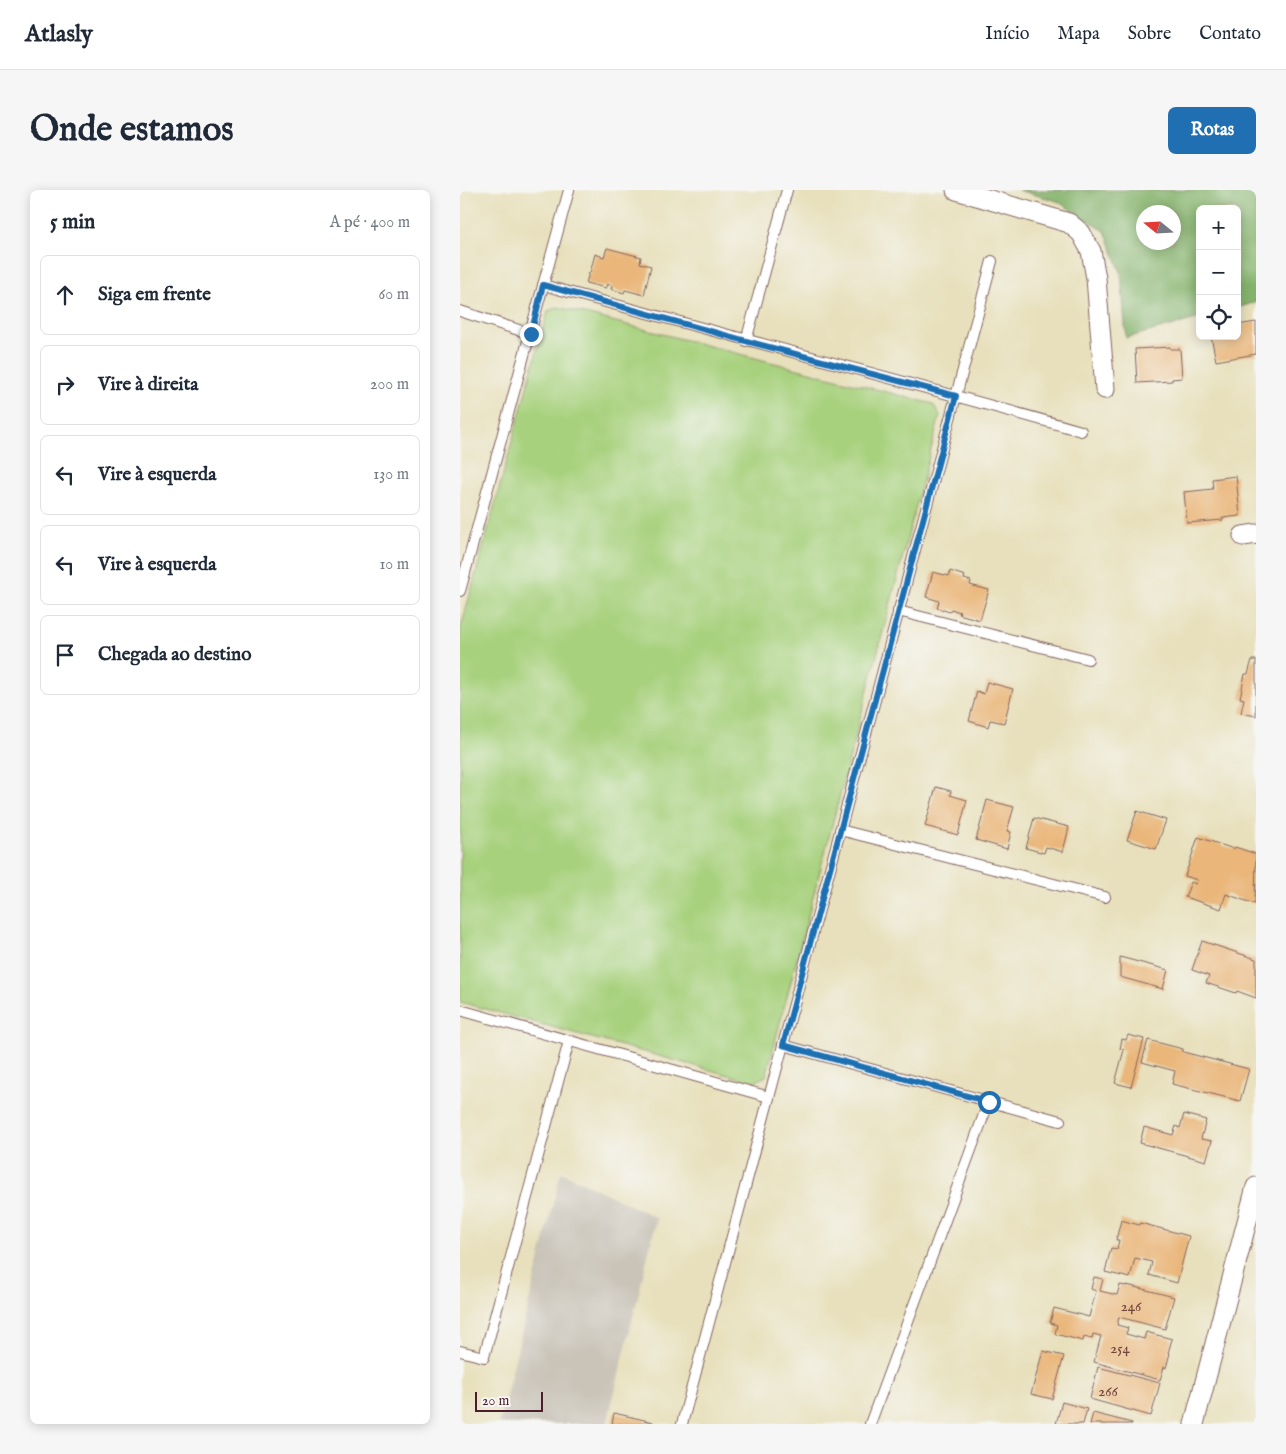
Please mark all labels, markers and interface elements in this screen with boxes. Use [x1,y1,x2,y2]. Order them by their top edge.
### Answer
text: Atlasly [25,19,93,50]
text: Início [985,23,1030,46]
text: Mapa [1058,23,1100,46]
text: Sobre [1128,23,1171,46]
text: Contato [1199,23,1261,46]
button: Rotas [1168,107,1256,154]
text: Onde estamos [30,108,234,153]
north arrow [1136,205,1181,250]
map controls [1196,205,1241,340]
button: + [1196,205,1241,250]
text: 5 min [50,209,95,236]
text: A pé · 400 m [330,213,410,233]
button: − [1196,250,1241,295]
icon: ahead [51,281,79,309]
text: Siga em frente [98,283,211,307]
text: 60 m [379,285,409,305]
button: locate [1196,295,1241,340]
route end [520,323,543,346]
icon: right [51,371,79,399]
text: Vire à direita [98,373,198,397]
text: 200 m [370,375,409,395]
icon: left [51,461,79,489]
text: Vire à esquerda [98,463,216,487]
text: 130 m [373,465,409,485]
icon: left [51,551,79,579]
text: Vire à esquerda [98,553,216,577]
text: 10 m [379,555,409,575]
icon: arrive [51,641,79,669]
text: Chegada ao destino [98,643,251,667]
route start [978,1091,1001,1114]
house number: 246 [1121,1297,1142,1316]
house number: 254 [1110,1339,1131,1358]
house number: 266 [1098,1382,1119,1401]
scale bar [475,1389,542,1412]
text: 20 m [482,1392,509,1410]

